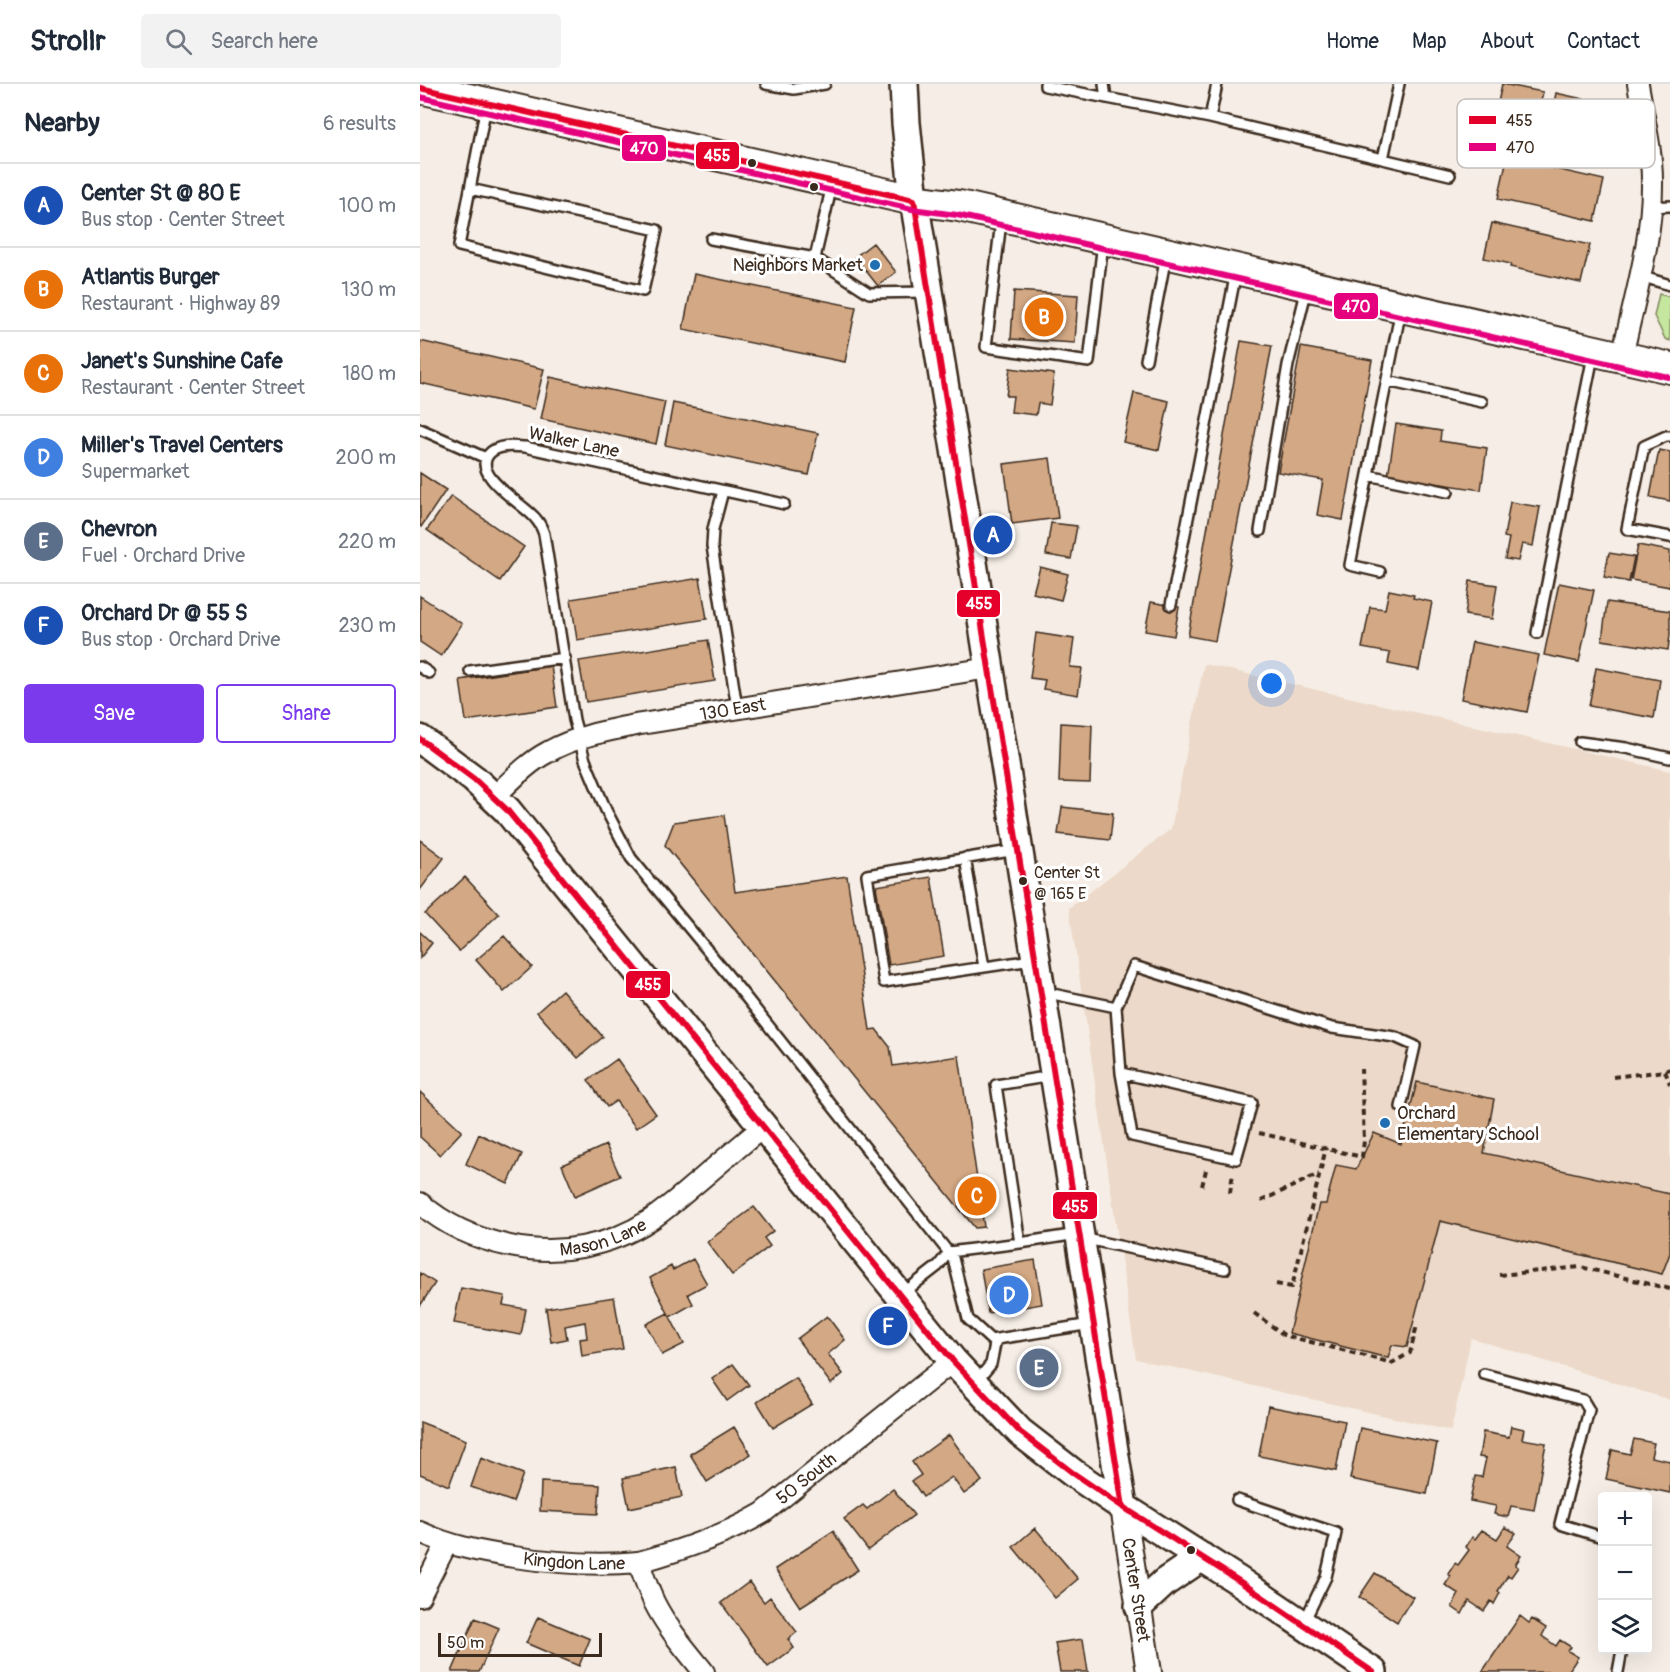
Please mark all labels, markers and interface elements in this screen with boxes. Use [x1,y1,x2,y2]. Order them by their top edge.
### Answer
search box [141,14,561,68]
text: Strollr [30,24,105,59]
icon: search [162,25,195,58]
text: Search here [210,27,318,55]
text: Home [1326,28,1379,55]
text: Map [1412,28,1447,55]
text: About [1480,28,1534,55]
text: Contact [1567,28,1640,55]
legend [1457,99,1655,168]
text: Nearby [24,107,100,139]
text: 6 results [323,111,396,136]
text: 455 [1506,111,1533,131]
line badge: 470 [621,134,667,162]
text: 470 [1506,138,1535,158]
text: 470 [630,139,658,159]
line badge: 455 [695,141,740,170]
text: 455 [704,146,731,166]
unlabelled marker [746,157,758,169]
text: Center St @ 80 E [81,179,241,207]
unlabelled marker [808,181,820,193]
text: A [37,193,50,218]
text: 100 m [339,193,396,218]
text: Bus stop · Center Street [81,207,285,232]
place label: Neighbors Market [733,254,864,277]
marker: Neighbors Market [868,258,882,272]
text: Atlantis Burger [81,263,220,291]
text: B [38,277,49,302]
text: 130 m [341,277,396,302]
text: Restaurant · Highway 89 [81,291,280,316]
line badge: 470 [1333,292,1379,320]
pin: B [1024,294,1064,340]
text: 470 [1342,297,1370,317]
text: Janet's Sunshine Cafe [81,347,283,375]
text: C [37,361,50,386]
text: 180 m [342,361,396,386]
text: Restaurant · Center Street [81,375,305,400]
street label: Walker Lane [527,422,621,463]
text: Miller's Travel Centers [81,431,283,459]
text: D [37,445,50,470]
text: 200 m [335,445,396,470]
text: Supermarket [81,459,190,484]
pin: A [974,512,1012,558]
text: Chevron [81,515,157,543]
text: E [38,529,49,554]
text: 220 m [338,529,396,554]
text: Fuel · Orchard Drive [81,543,245,568]
line badge: 455 [956,589,1001,618]
text: 455 [966,594,993,614]
text: Orchard Dr @ 55 S [81,599,248,627]
text: F [37,613,50,638]
text: 230 m [339,613,396,638]
text: Bus stop · Orchard Drive [81,627,280,652]
your location [1257,669,1286,698]
button: Save [24,684,204,743]
button: Share [216,684,396,743]
street label: 130 East [698,693,768,726]
place label: Center St @ 165 E [1034,863,1100,904]
marker: Center St @ 165 E [1017,875,1029,887]
line badge: 455 [625,970,671,999]
text: 455 [635,975,662,995]
place label: Orchard Elementary School [1397,1102,1539,1146]
marker: Orchard Elementary School [1378,1116,1392,1130]
pin: C [958,1174,996,1218]
line badge: 455 [1052,1191,1098,1220]
text: 455 [1062,1197,1089,1217]
street label: Mason Lane [559,1214,651,1262]
pin: D [990,1272,1028,1318]
pin: F [868,1304,908,1348]
pin: E [1020,1346,1058,1390]
street label: 50 South [772,1448,841,1510]
map controls [1598,1492,1652,1654]
button: + [1598,1492,1652,1546]
street label: Center Street [1116,1536,1155,1644]
unlabelled marker [1185,1544,1197,1556]
button: − [1598,1546,1652,1600]
street label: Kingdon Lane [522,1547,626,1576]
button: layers [1598,1600,1652,1654]
scale bar [438,1630,602,1658]
text: 50 m [447,1633,484,1653]

